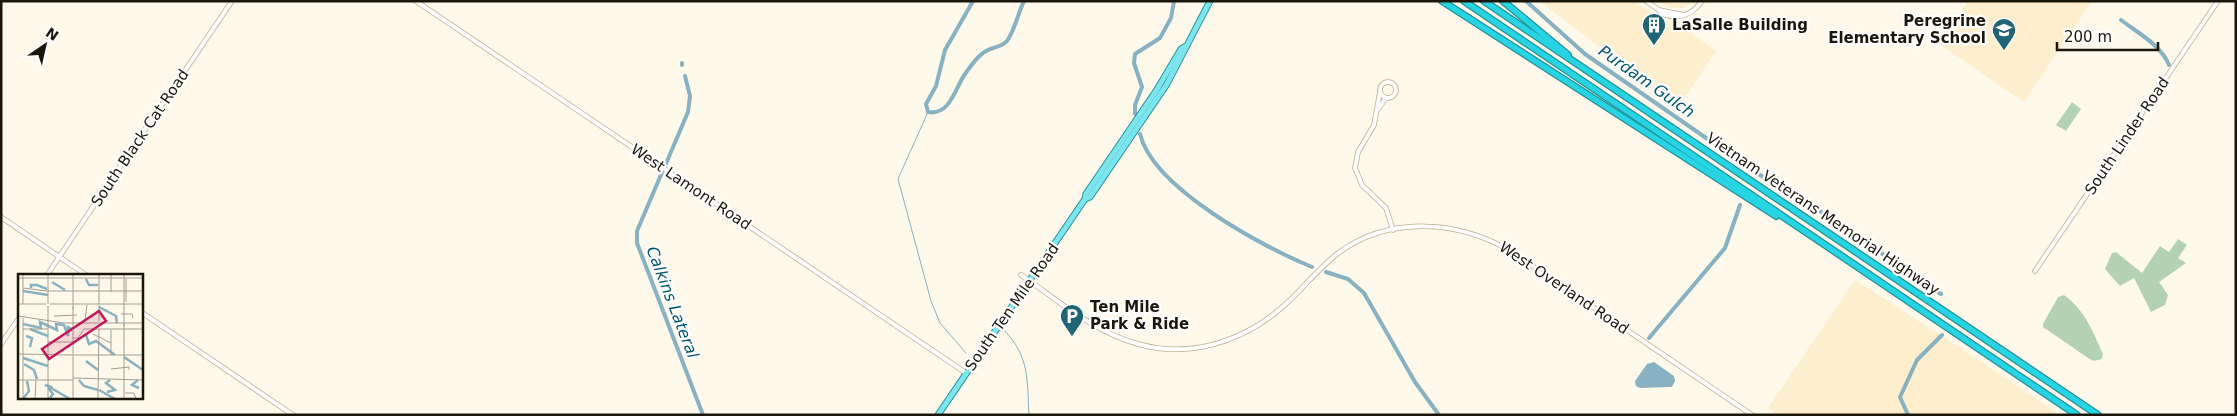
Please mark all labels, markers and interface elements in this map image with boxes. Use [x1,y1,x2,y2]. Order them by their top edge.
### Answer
building icon: LaSalle Building [1641,12,1667,46]
place label: Peregrine Elementary School [1828,12,1986,47]
place label: LaSalle Building [1672,16,1808,34]
school or university icon: Peregrine Elementary School [1991,17,2017,51]
north arrow [20,20,70,70]
scale bar [2057,20,2158,52]
text: N [43,24,62,44]
text: 200 m [2064,28,2112,46]
water label: Purdam Gulch [1595,41,1698,122]
street label: South Black Cat Road [87,66,193,210]
street label: South Linder Road [2081,74,2173,198]
street label: Vietnam Veterans Memorial Highway [1703,129,1943,299]
street label: West Lamont Road [628,140,754,234]
street label: West Overland Road [1496,238,1632,338]
street label: South Ten Mile Road [961,240,1063,374]
water label: Calkins Lateral [642,244,703,361]
inset map [18,274,142,398]
place label: Ten Mile Park & Ride [1090,298,1189,333]
parking icon: Ten Mile Park & Ride [1059,303,1085,337]

